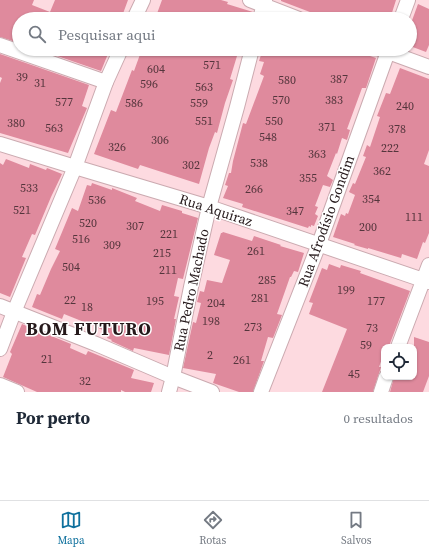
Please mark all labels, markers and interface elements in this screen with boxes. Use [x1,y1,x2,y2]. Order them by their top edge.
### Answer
search box [12,12,417,56]
icon: search [26,23,48,45]
text: Pesquisar aqui [58,24,155,45]
house number: 571 [203,57,221,73]
house number: 604 [147,61,165,77]
house number: 39 [16,69,28,85]
house number: 387 [330,71,348,87]
house number: 580 [278,72,296,88]
house number: 31 [34,75,46,91]
house number: 596 [140,76,158,92]
house number: 563 [195,79,213,95]
house number: 570 [272,92,290,108]
house number: 383 [325,92,343,108]
house number: 577 [55,94,73,110]
house number: 586 [125,95,143,111]
house number: 559 [190,95,208,111]
house number: 240 [396,98,414,114]
house number: 551 [195,113,213,129]
house number: 550 [265,113,283,129]
house number: 380 [7,115,25,131]
house number: 371 [318,119,336,135]
house number: 563 [45,120,63,136]
house number: 378 [388,121,406,137]
house number: 548 [259,129,277,145]
house number: 306 [151,132,169,148]
house number: 326 [108,139,126,155]
house number: 222 [381,140,399,156]
house number: 363 [308,146,326,162]
street label: Rua Afrodísio Gondim [293,152,359,290]
house number: 538 [250,155,268,171]
house number: 302 [182,157,200,173]
house number: 362 [373,163,391,179]
house number: 355 [299,170,317,186]
house number: 533 [20,180,38,196]
house number: 266 [245,181,263,197]
street label: Rua Aquiraz [177,189,256,231]
house number: 354 [362,191,380,207]
house number: 536 [88,192,106,208]
house number: 521 [13,202,31,218]
house number: 347 [286,203,304,219]
house number: 111 [405,209,423,225]
house number: 520 [79,215,97,231]
house number: 307 [126,218,144,234]
house number: 200 [359,219,377,235]
house number: 221 [160,226,178,242]
street label: Rua Pedro Machado [168,227,214,353]
house number: 516 [72,231,90,247]
house number: 309 [103,237,121,253]
house number: 261 [247,243,265,259]
house number: 215 [153,245,171,261]
house number: 504 [62,259,80,275]
house number: 211 [159,262,177,278]
house number: 285 [258,272,276,288]
house number: 199 [337,282,355,298]
house number: 281 [251,290,269,306]
house number: 22 [64,292,76,308]
house number: 195 [146,293,164,309]
house number: 177 [367,293,385,309]
house number: 204 [207,295,225,311]
house number: 18 [81,299,93,315]
house number: 198 [202,313,220,329]
district label: BOM FUTURO [26,316,152,341]
house number: 273 [244,319,262,335]
house number: 73 [366,320,378,336]
house number: 59 [360,337,372,353]
map controls [381,344,417,380]
button: locate [381,344,417,380]
house number: 2 [207,347,213,363]
house number: 21 [41,351,53,367]
house number: 261 [233,352,251,368]
house number: 45 [348,366,360,382]
house number: 32 [79,373,91,389]
text: Por perto [16,406,90,430]
text: 0 resultados [343,410,413,427]
tab: Mapa [57,509,84,548]
tab: Rotas [199,509,226,548]
tab: Salvos [341,509,372,548]

